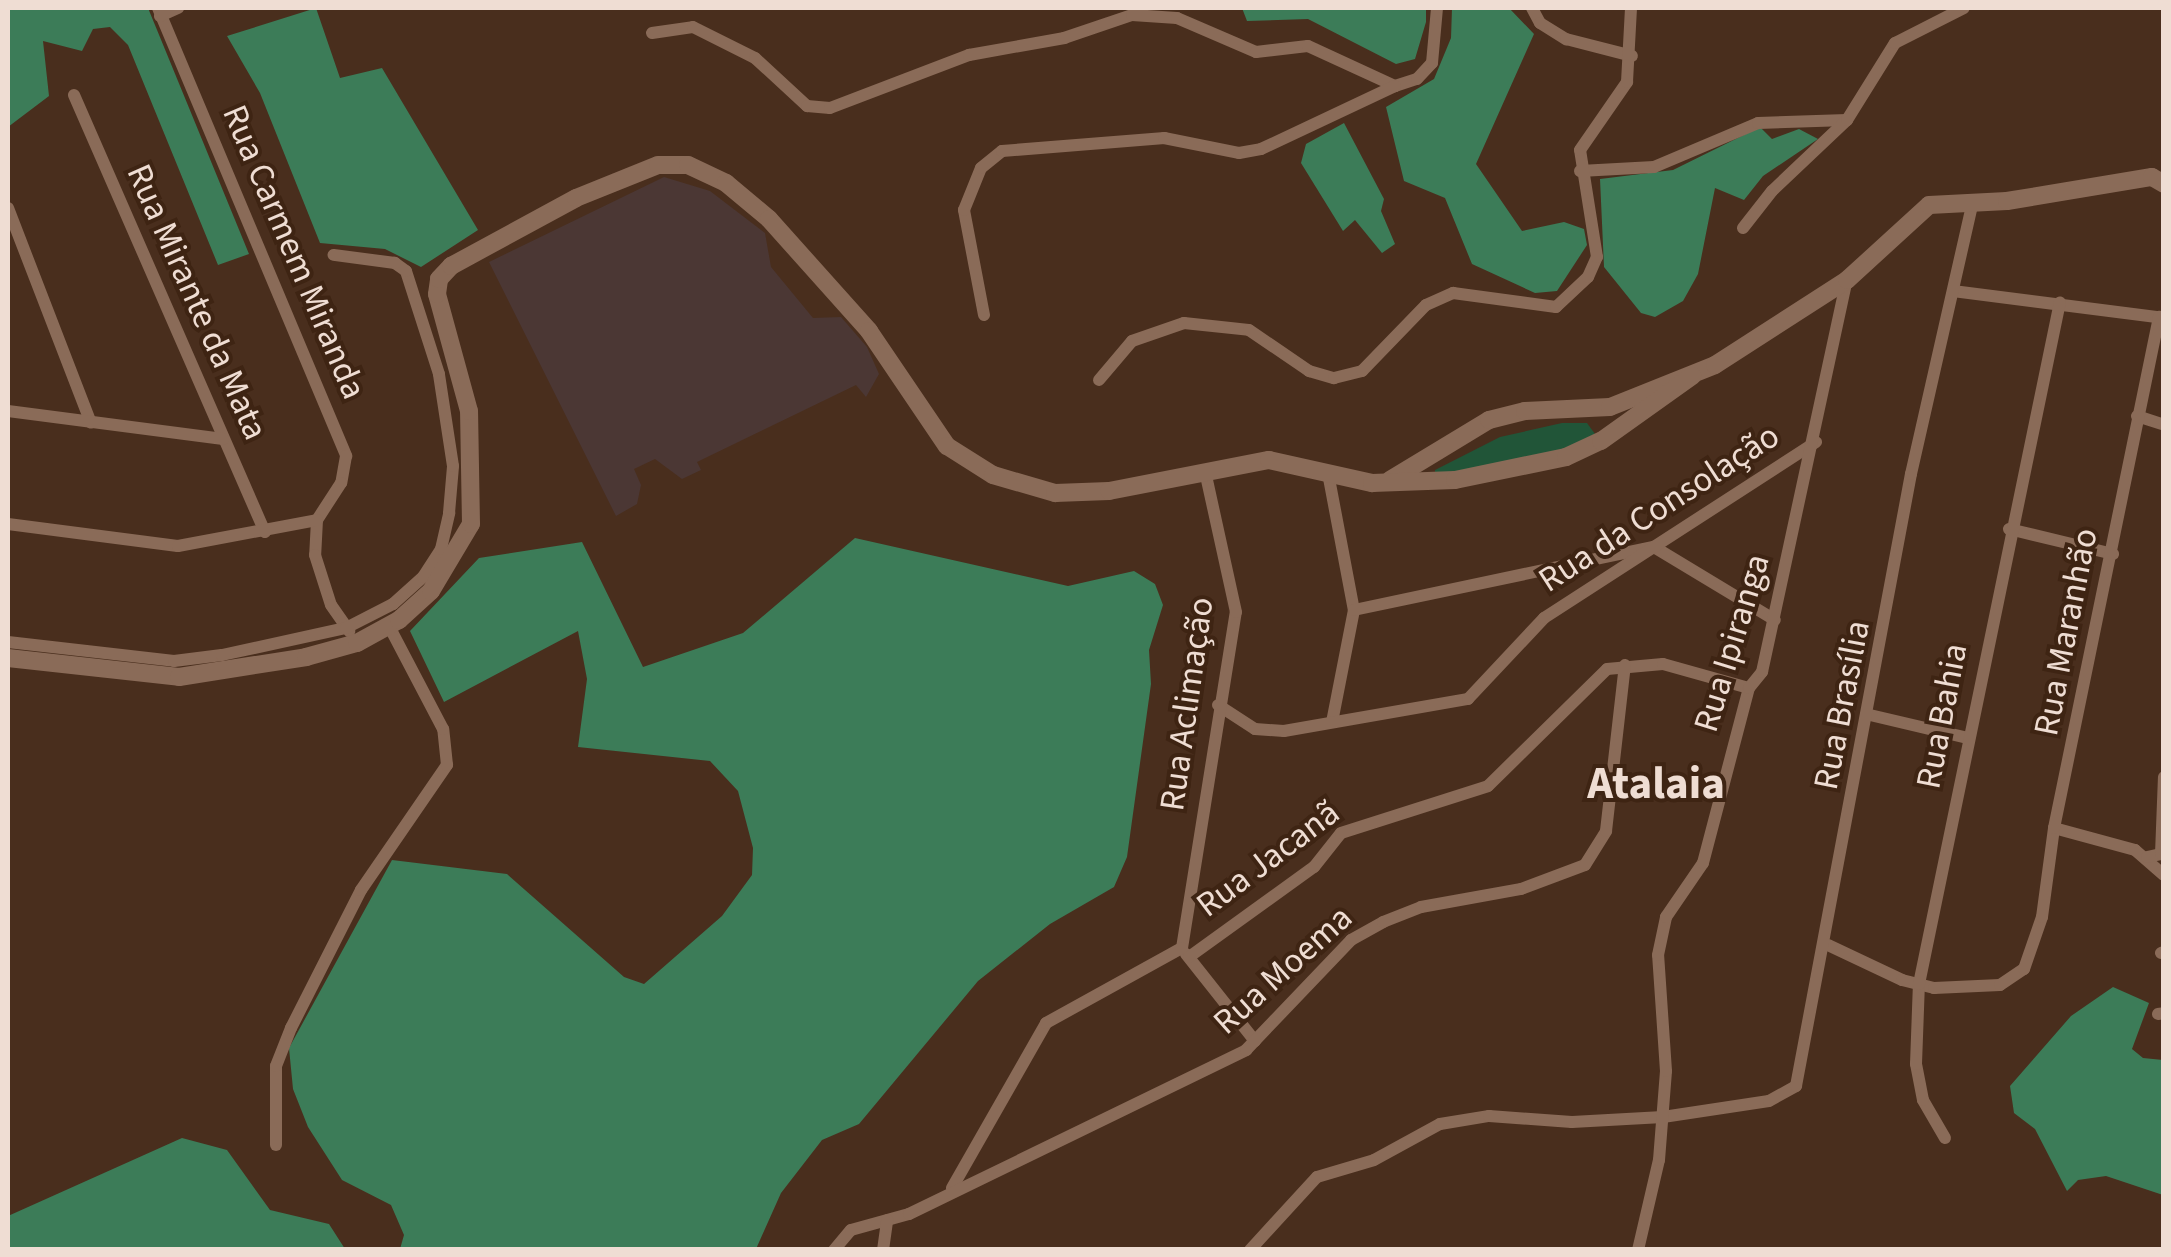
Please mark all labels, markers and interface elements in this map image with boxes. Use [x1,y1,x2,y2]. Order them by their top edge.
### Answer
street label: Rua Carmem Miranda [213,99,375,405]
street label: Rua Mirante da Mata [117,158,277,446]
street label: Rua da Consolação [1531,415,1787,601]
street label: Rua Maranhão [2025,525,2107,739]
street label: Rua Ipiranga [1685,549,1779,737]
street label: Rua Aclimação [1151,595,1223,813]
street label: Rua Brasília [1805,617,1879,793]
street label: Rua Bahia [1907,640,1977,792]
district label: Atalaia [1587,758,1725,812]
street label: Rua Jacanã [1188,792,1348,926]
street label: Rua Moema [1205,897,1361,1043]

